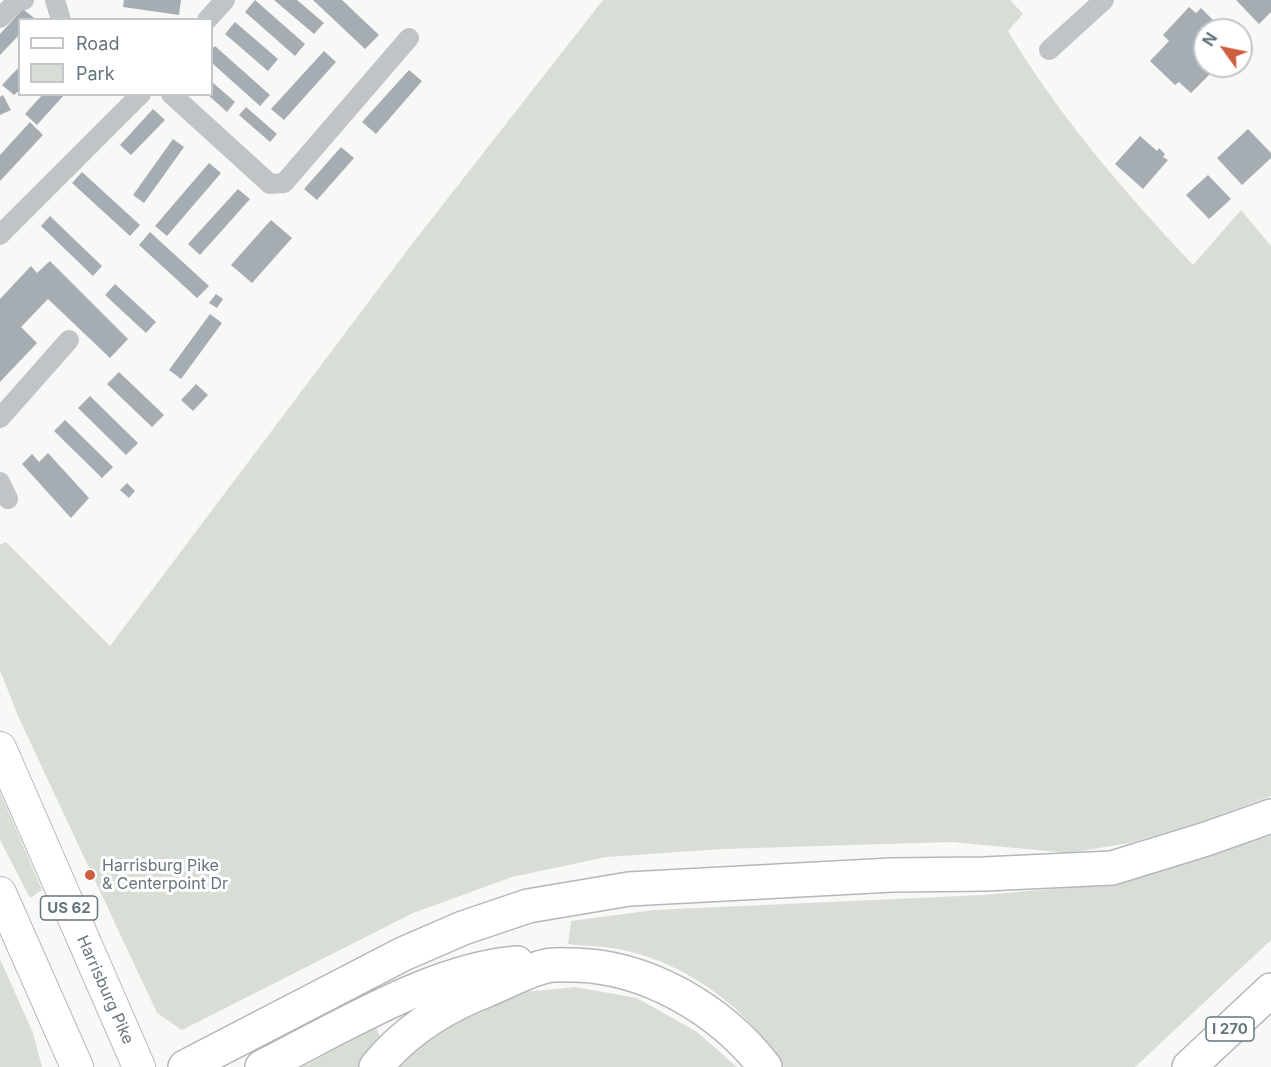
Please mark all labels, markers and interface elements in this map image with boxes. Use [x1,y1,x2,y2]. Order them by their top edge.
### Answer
legend [18,18,213,96]
north arrow [1193,18,1253,78]
text: N [1198,29,1221,50]
text: Road [76,33,119,54]
text: Park [76,63,115,84]
place label: Harrisburg Pike & Centerpoint Dr [102,856,228,894]
marker: Harrisburg Pike & Centerpoint Dr [83,868,97,882]
road number: US 62 [40,896,98,920]
street label: Harrisburg Pike [72,933,138,1047]
road number: I 270 [1206,1017,1254,1041]

